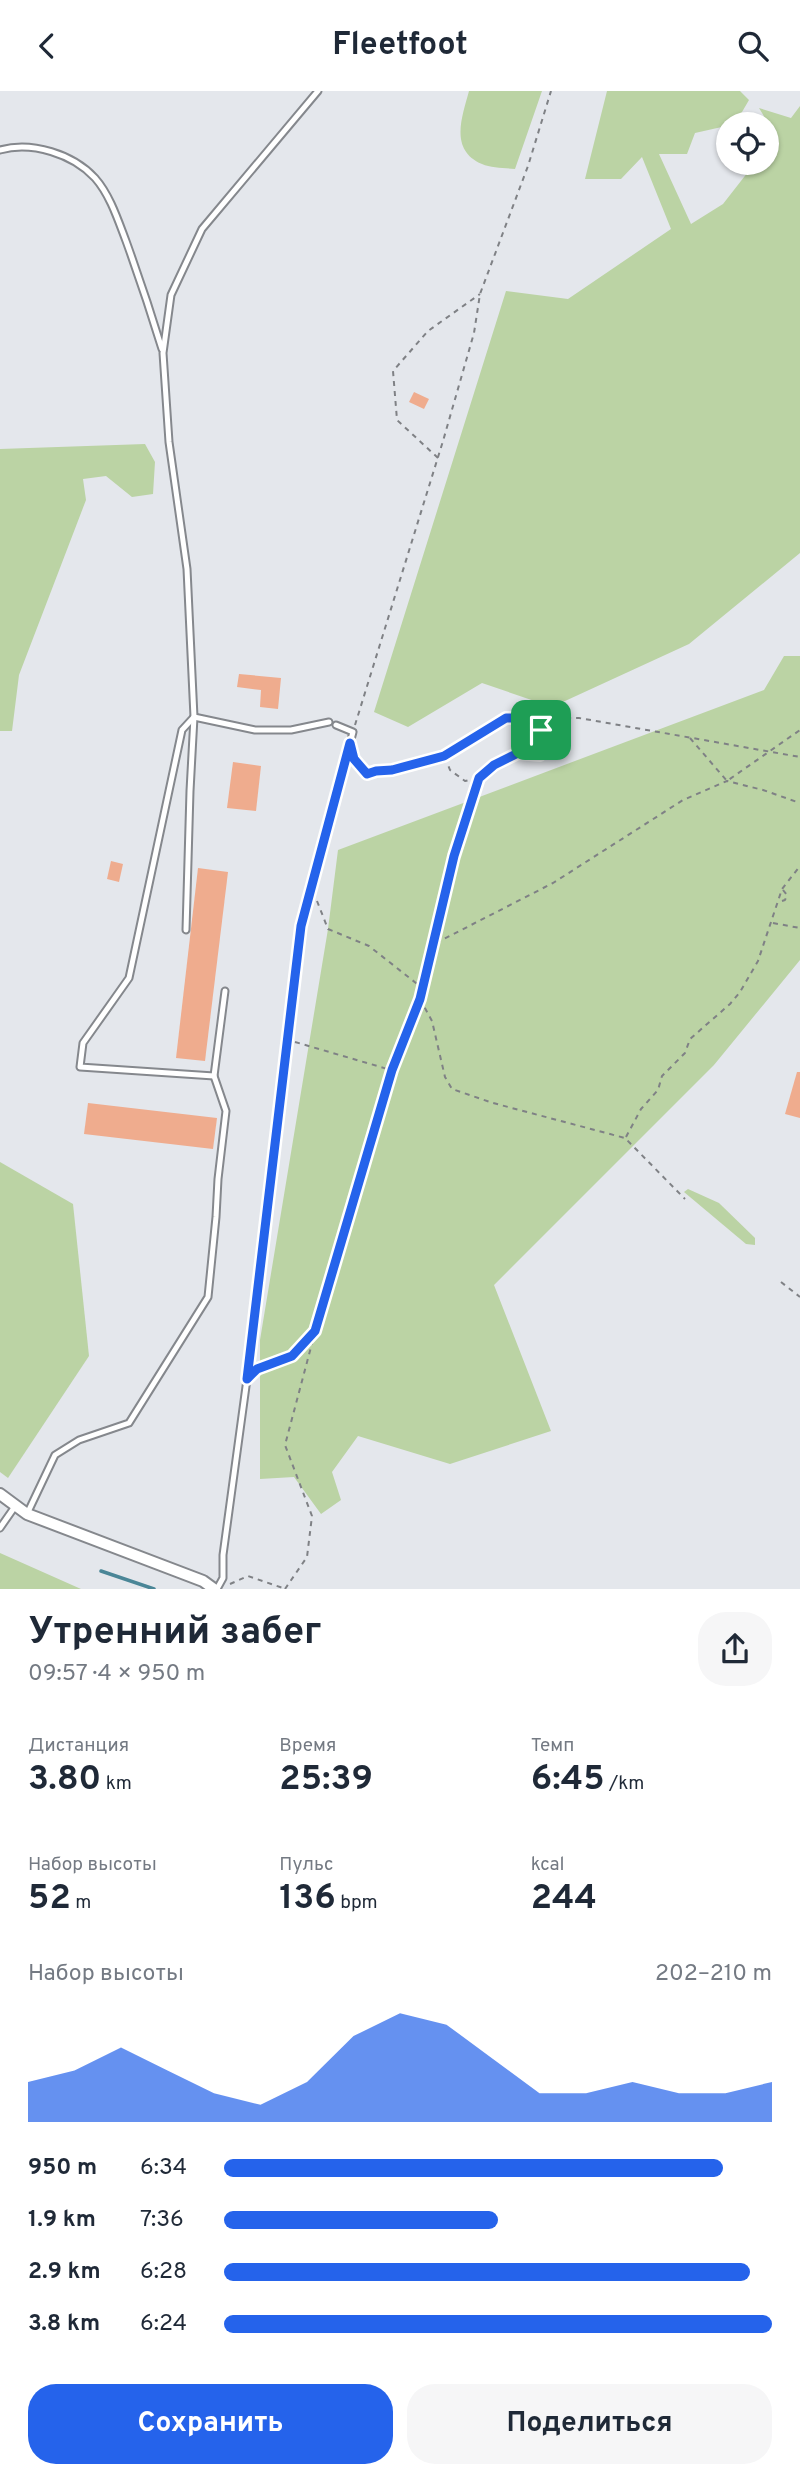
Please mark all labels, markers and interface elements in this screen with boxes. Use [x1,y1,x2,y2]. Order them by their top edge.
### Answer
text: Fleetfoot [332,26,468,66]
icon: back [28,27,66,65]
icon: search [734,27,772,65]
map controls [716,112,779,175]
button: locate [716,112,779,175]
pin [511,700,571,760]
icon: arrive [522,711,560,749]
text: Утренний забег [28,1609,322,1658]
button: share [698,1612,772,1686]
text: 09:57 · 4 × 950 m [28,1660,205,1689]
text: Дистанция [28,1734,129,1758]
text: Время [279,1734,336,1758]
text: Темп [531,1734,574,1758]
text: 3.80 [28,1758,101,1802]
text: 25:39 [279,1758,373,1802]
text: 6:45 [531,1758,605,1802]
text: km [101,1772,132,1796]
text: /km [605,1772,644,1796]
text: Набор высоты [28,1853,157,1877]
text: Пульс [279,1853,333,1877]
text: kcal [531,1853,564,1877]
text: 52 [28,1877,71,1921]
text: 136 [279,1877,336,1921]
text: 244 [531,1877,597,1921]
text: m [71,1891,91,1915]
text: bpm [336,1891,378,1915]
text: Набор высоты [28,1960,184,1989]
text: 202–210 m [655,1960,772,1989]
text: 950 m [28,2154,97,2183]
text: 6:34 [140,2154,187,2183]
text: 1.9 km [28,2206,96,2235]
text: 7:36 [140,2206,184,2235]
text: 2.9 km [28,2258,101,2287]
text: 6:28 [140,2258,187,2287]
text: 3.8 km [28,2310,100,2339]
text: 6:24 [140,2310,187,2339]
button: Сохранить [28,2384,393,2464]
button: Поделиться [407,2384,772,2464]

